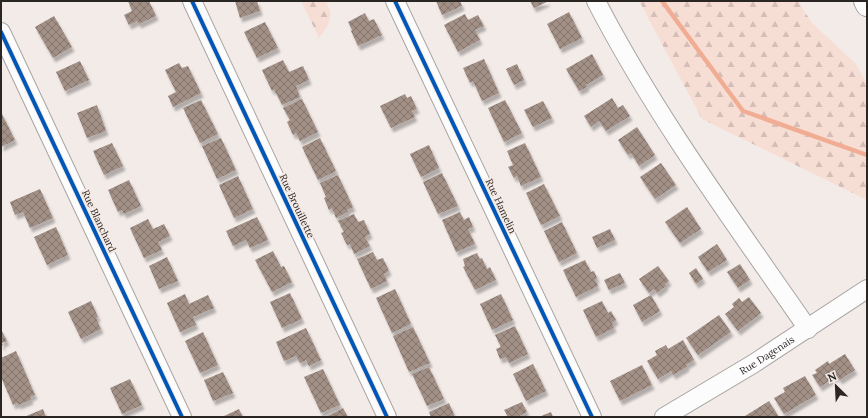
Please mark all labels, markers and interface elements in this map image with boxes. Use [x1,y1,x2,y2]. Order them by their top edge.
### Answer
street label: Rue Brouillette [276,172,318,241]
street label: Rue Hamelin [483,176,519,236]
street label: Rue Blanchard [79,188,119,254]
street label: Rue Dagenais [737,332,797,377]
north arrow [816,366,856,406]
text: N [825,369,839,385]

